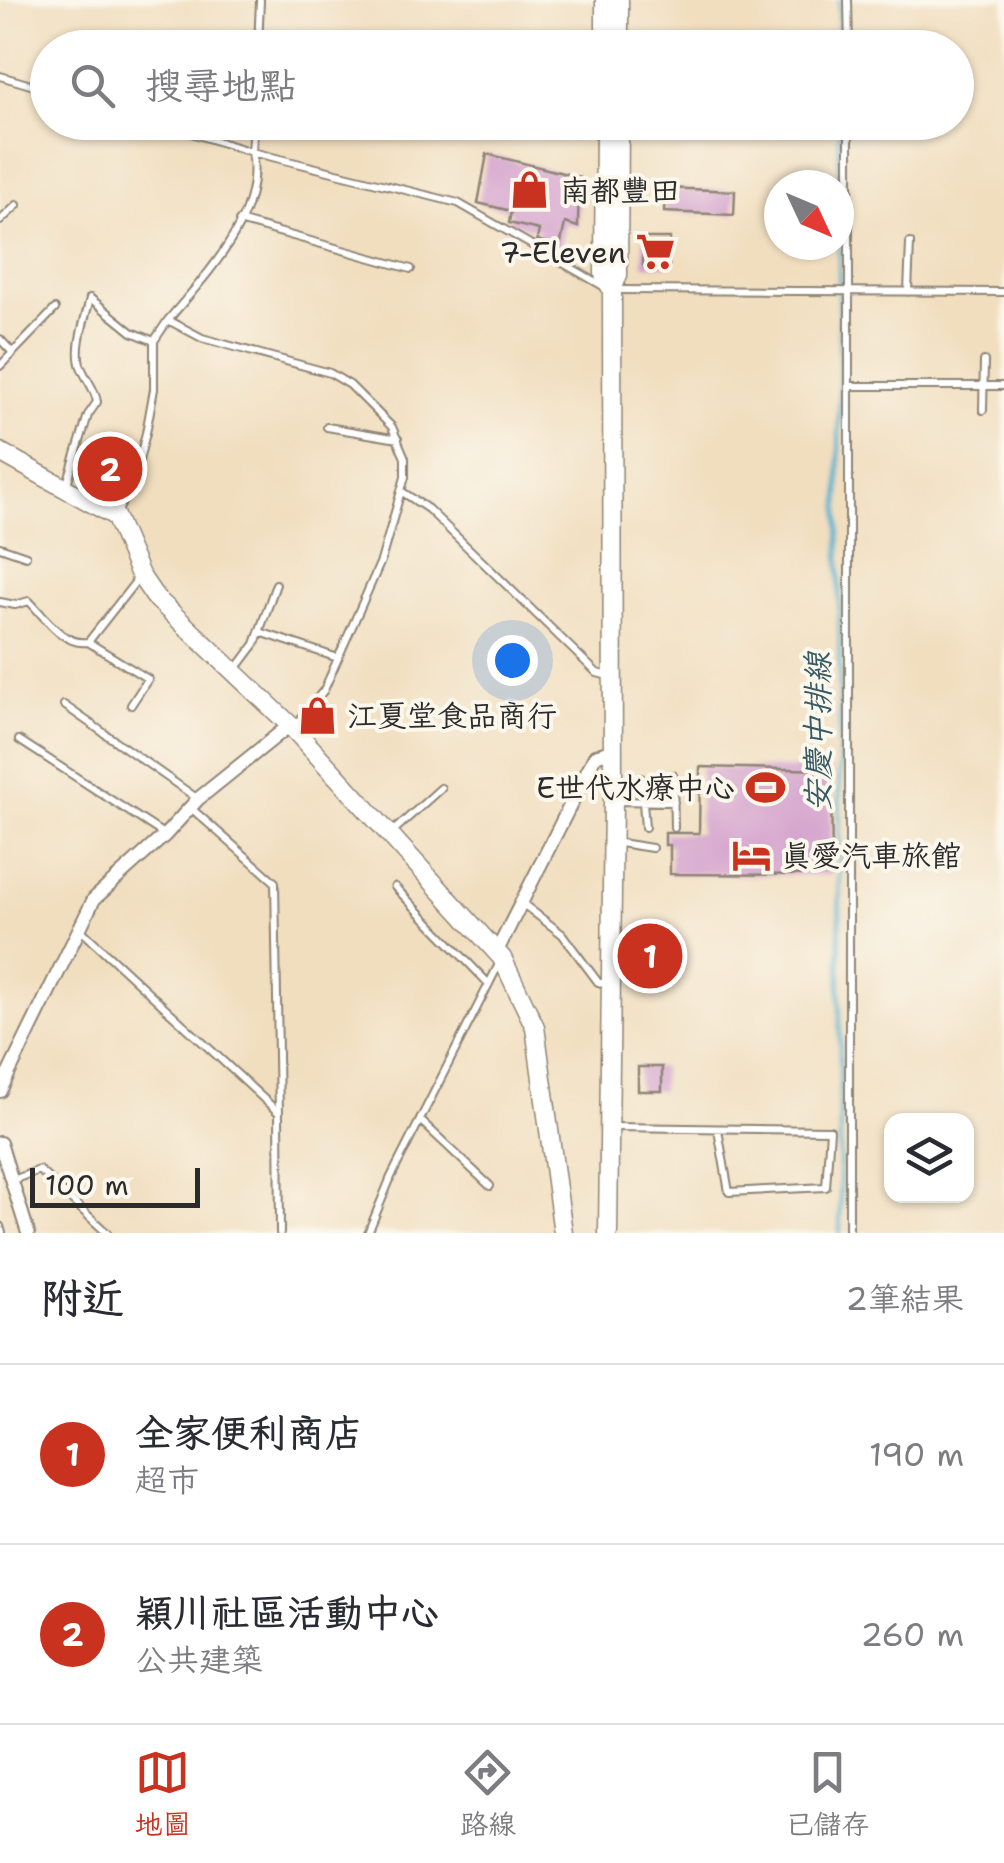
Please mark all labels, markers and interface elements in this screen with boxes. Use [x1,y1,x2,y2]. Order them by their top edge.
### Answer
search box [30,30,974,140]
icon: search [65,58,120,113]
text: 搜尋地點 [145,60,297,111]
shop icon: 南都豐田 [509,169,551,211]
place label: 南都豐田 [560,170,680,211]
north arrow [764,170,854,260]
supermarket icon: 7-Eleven [635,231,677,273]
place label: 7-Eleven [499,232,626,273]
pin: 2 [78,432,142,506]
your location [487,635,538,686]
water label: 安慶中排線 [796,650,839,812]
shop icon: 江夏堂食品商行 [296,694,338,736]
place label: 江夏堂食品商行 [347,695,557,736]
sports icon: E世代水療中心 [744,766,786,808]
place label: E世代水療中心 [536,767,735,808]
hotel icon: 真愛汽車旅館 [730,834,772,876]
place label: 真愛汽車旅館 [781,835,961,876]
pin: 1 [618,918,682,994]
map controls [884,1113,974,1203]
button: layers [884,1113,974,1203]
scale bar [30,1163,200,1208]
text: 100 m [45,1166,129,1204]
text: 附近 [40,1270,124,1326]
text: 2筆結果 [846,1277,964,1320]
text: 全家便利商店 [135,1407,363,1458]
text: 1 [65,1433,80,1476]
text: 190 m [869,1433,964,1476]
text: 超市 [135,1458,199,1501]
text: 穎川社區活動中心 [135,1587,439,1638]
text: 2 [61,1613,84,1656]
text: 260 m [861,1613,964,1656]
text: 公共建築 [135,1638,263,1681]
tab: 地圖 [135,1745,191,1843]
tab: 路線 [460,1745,516,1843]
tab: 已儲存 [785,1745,869,1843]

